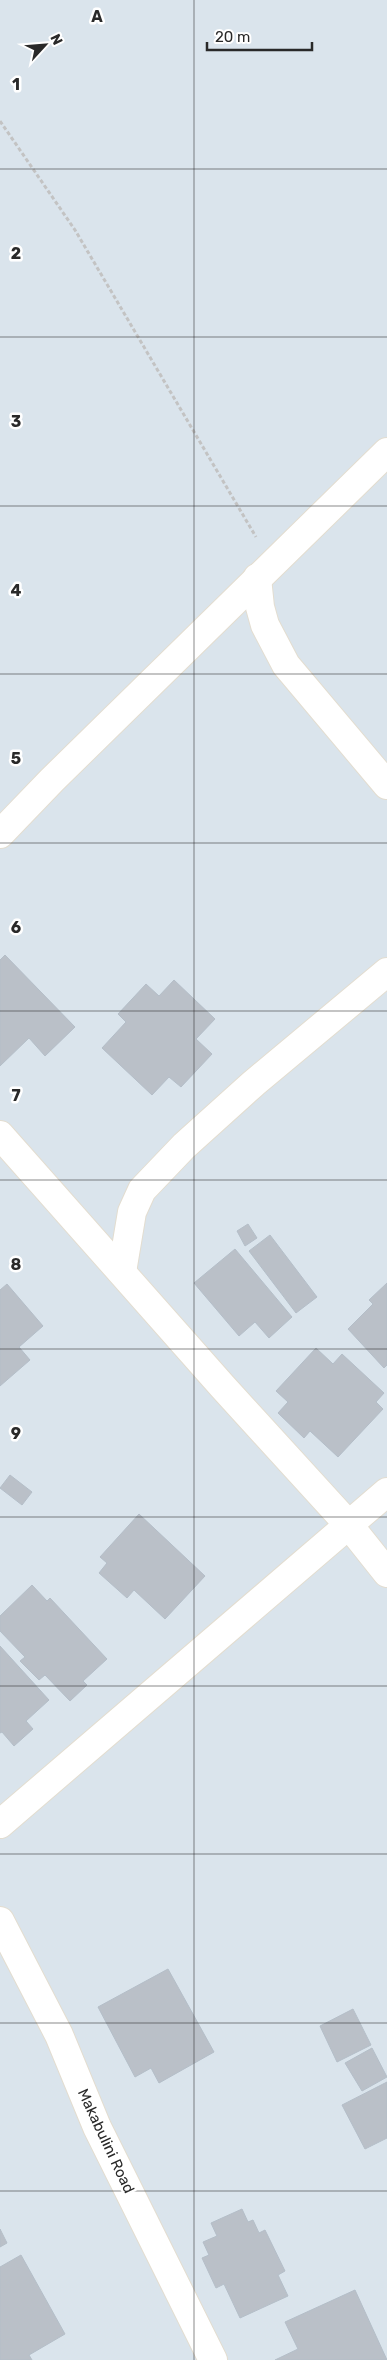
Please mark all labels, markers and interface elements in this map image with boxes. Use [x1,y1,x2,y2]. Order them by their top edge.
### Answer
text: A [91,7,103,26]
north arrow [20,20,70,70]
scale bar [207,20,312,52]
text: 20 m [215,28,250,46]
text: N [46,31,66,48]
text: 1 [12,75,20,94]
text: 2 [11,244,21,263]
text: 3 [11,412,21,431]
text: 4 [11,581,22,600]
text: 5 [11,749,21,768]
text: 6 [11,918,21,937]
text: 7 [11,1086,21,1105]
text: 8 [11,1255,22,1274]
text: 9 [11,1424,21,1443]
street label: Makabulini Road [74,2086,138,2196]

